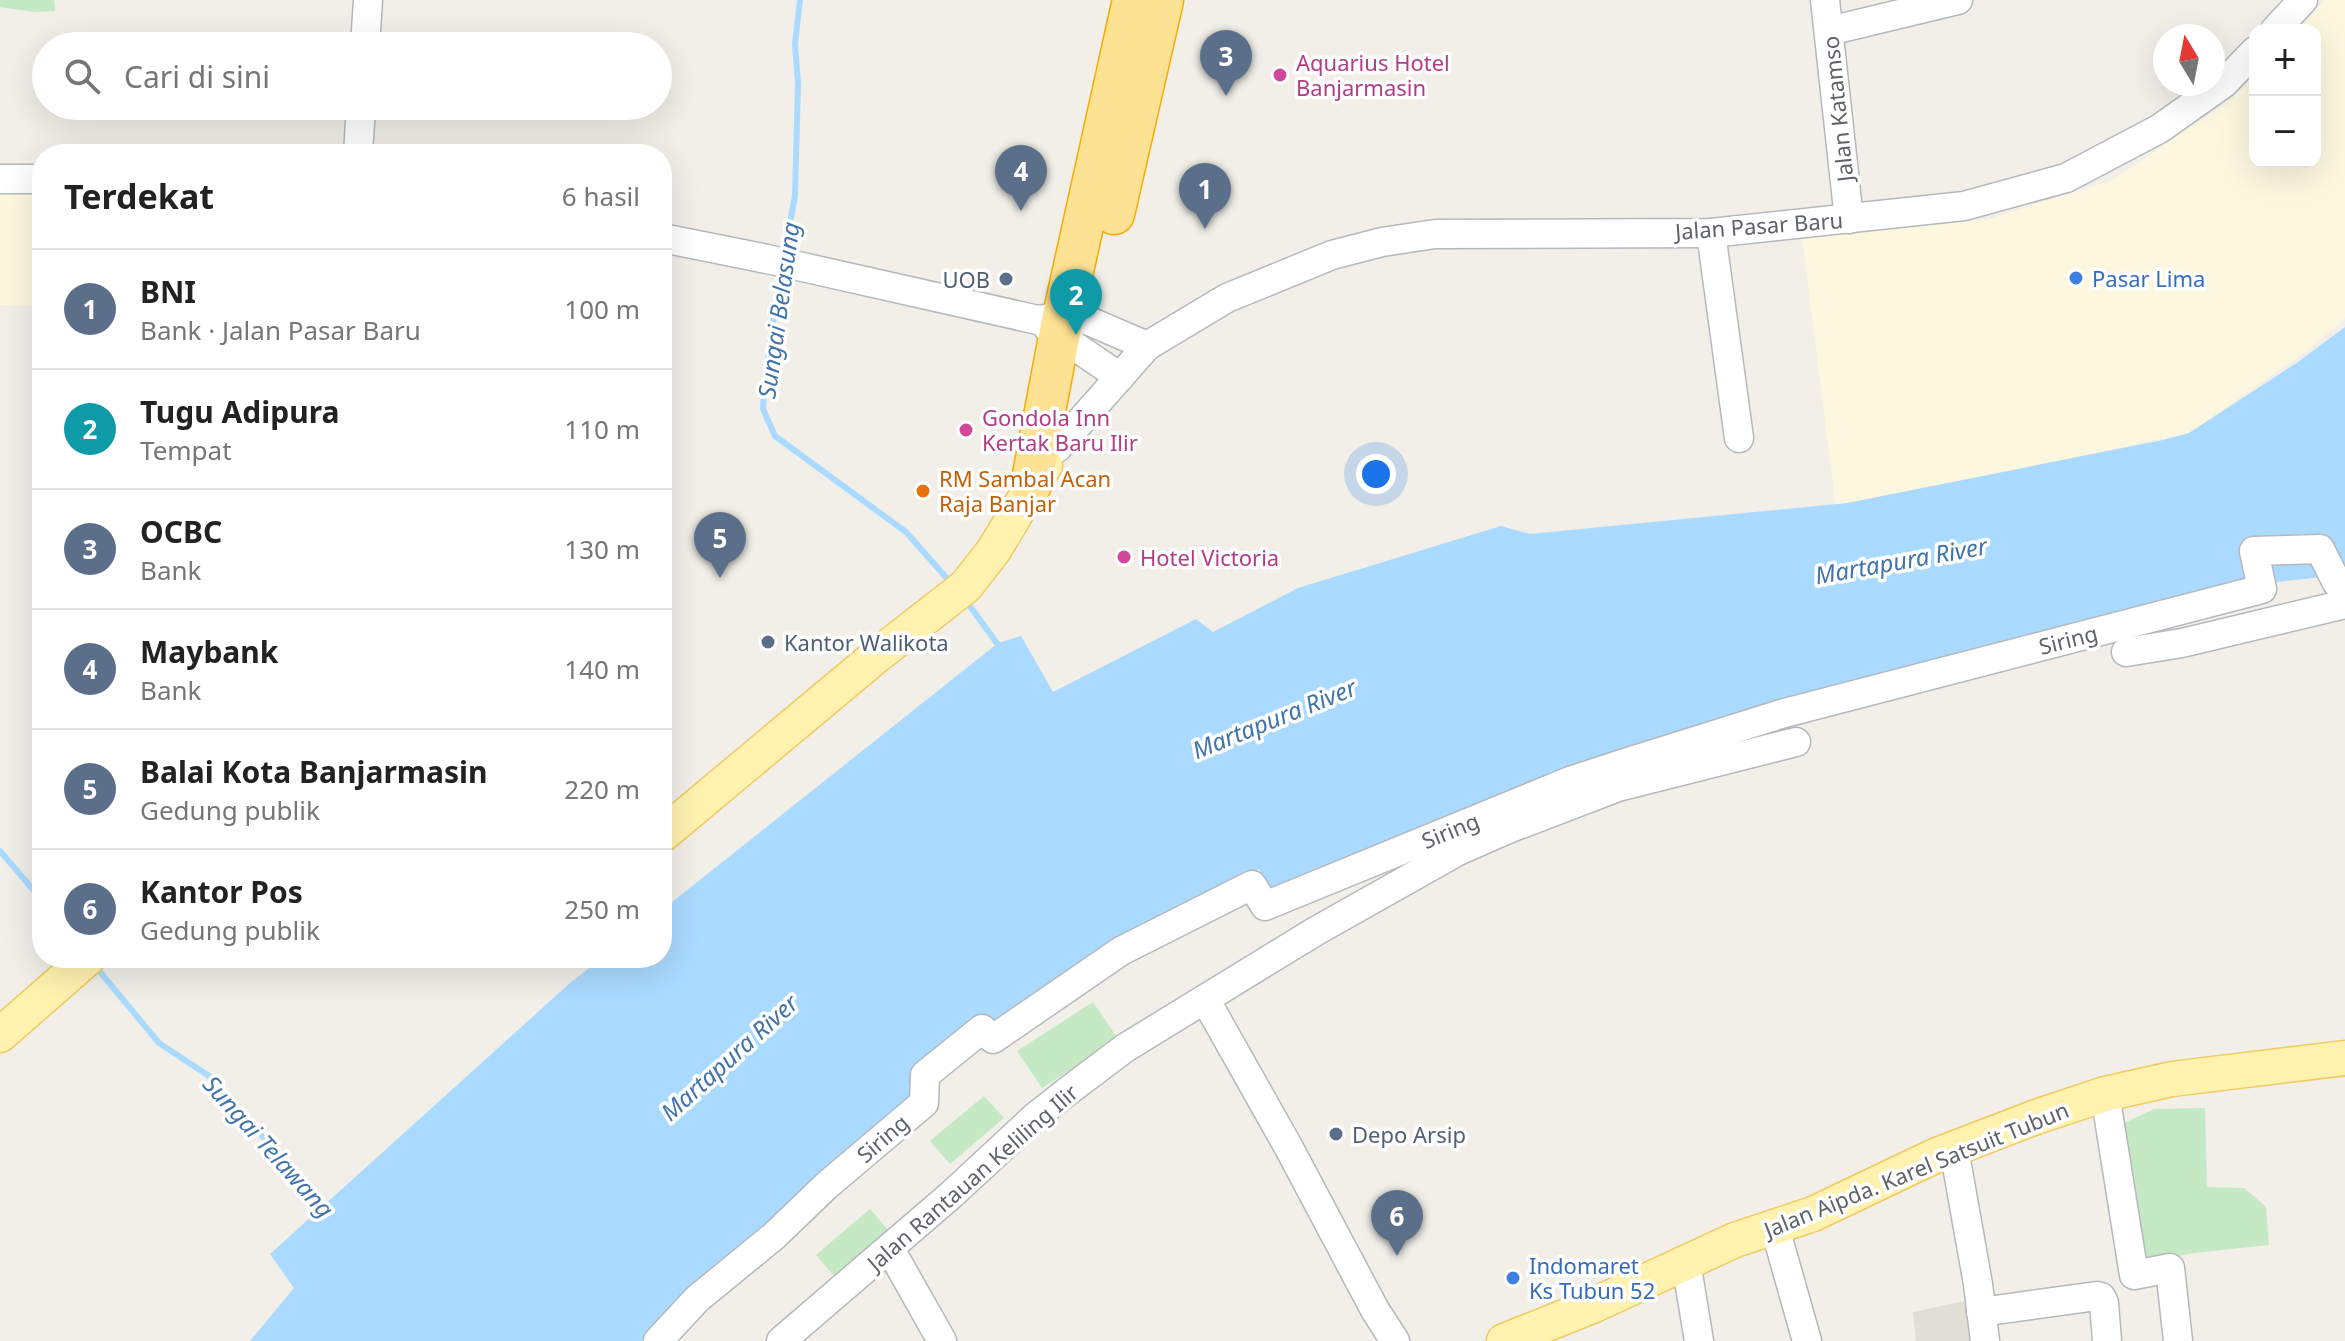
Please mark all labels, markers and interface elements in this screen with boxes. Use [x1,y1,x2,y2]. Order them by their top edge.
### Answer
north arrow [2153,24,2225,96]
map controls [2249,24,2321,168]
button: + [2249,24,2321,96]
pin: 3 [1200,30,1252,96]
search box [32,32,672,120]
street label: Jalan Katamso [1814,35,1860,185]
place label: Aquarius Hotel Banjarmasin [1296,47,1450,102]
icon: search [60,54,104,98]
text: Cari di sini [124,56,270,97]
marker: Aquarius Hotel Banjarmasin [1271,66,1289,84]
button: − [2249,96,2321,168]
pin: 4 [995,145,1047,211]
pin: 1 [1179,163,1231,229]
text: Terdekat [64,173,214,219]
text: 6 hasil [562,178,640,214]
street label: Jalan Pasar Baru [1672,204,1844,246]
water label: Sungai Belasung [749,219,807,400]
place label: Pasar Lima [2092,263,2205,293]
place label: UOB [942,264,990,294]
pin: 2 [1050,269,1102,335]
marker: Pasar Lima [2067,269,2085,287]
marker: UOB [997,270,1015,288]
text: BNI [140,271,196,312]
text: 1 [83,291,97,327]
text: 100 m [564,291,640,327]
text: Bank · Jalan Pasar Baru [140,312,421,348]
text: Tugu Adipura [140,391,340,432]
place label: Gondola Inn Kertak Baru Ilir [982,402,1138,457]
text: 2 [83,411,97,447]
text: 110 m [564,411,640,447]
marker: Gondola Inn Kertak Baru Ilir [957,421,975,439]
text: Tempat [140,432,232,468]
your location [1356,454,1396,494]
place label: RM Sambal Acan Raja Banjar [939,463,1111,518]
marker: RM Sambal Acan Raja Banjar [914,482,932,500]
text: OCBC [140,511,222,552]
pin: 5 [694,512,746,578]
water label: Martapura River [1812,528,1991,591]
text: 3 [83,531,97,567]
text: 130 m [564,531,640,567]
place label: Hotel Victoria [1140,542,1279,572]
marker: Hotel Victoria [1115,548,1133,566]
text: Bank [140,552,201,588]
street label: Siring [2035,617,2101,661]
place label: Kantor Walikota [784,627,949,657]
text: Maybank [140,631,278,672]
marker: Kantor Walikota [759,633,777,651]
text: 4 [83,651,97,687]
text: 140 m [564,651,640,687]
water label: Martapura River [1187,669,1362,766]
text: Bank [140,672,201,708]
text: Balai Kota Banjarmasin [140,751,488,792]
text: 5 [83,771,97,807]
text: 220 m [564,771,640,807]
text: Gedung publik [140,792,320,828]
street label: Siring [1417,805,1483,855]
text: Kantor Pos [140,871,303,912]
text: 6 [83,891,97,927]
text: 250 m [564,891,640,927]
text: Gedung publik [140,912,320,948]
water label: Martapura River [653,985,806,1128]
water label: Sungai Telawang [196,1068,342,1224]
street label: Jalan Rantauan Keliling Ilir [859,1077,1084,1278]
street label: Jalan Aipda. Karel Satsuit Tubun [1757,1094,2073,1245]
street label: Siring [850,1107,914,1169]
place label: Depo Arsip [1352,1119,1466,1149]
marker: Depo Arsip [1327,1125,1345,1143]
pin: 6 [1371,1190,1423,1256]
place label: Indomaret Ks Tubun 52 [1529,1250,1655,1305]
marker: Indomaret Ks Tubun 52 [1504,1269,1522,1287]

